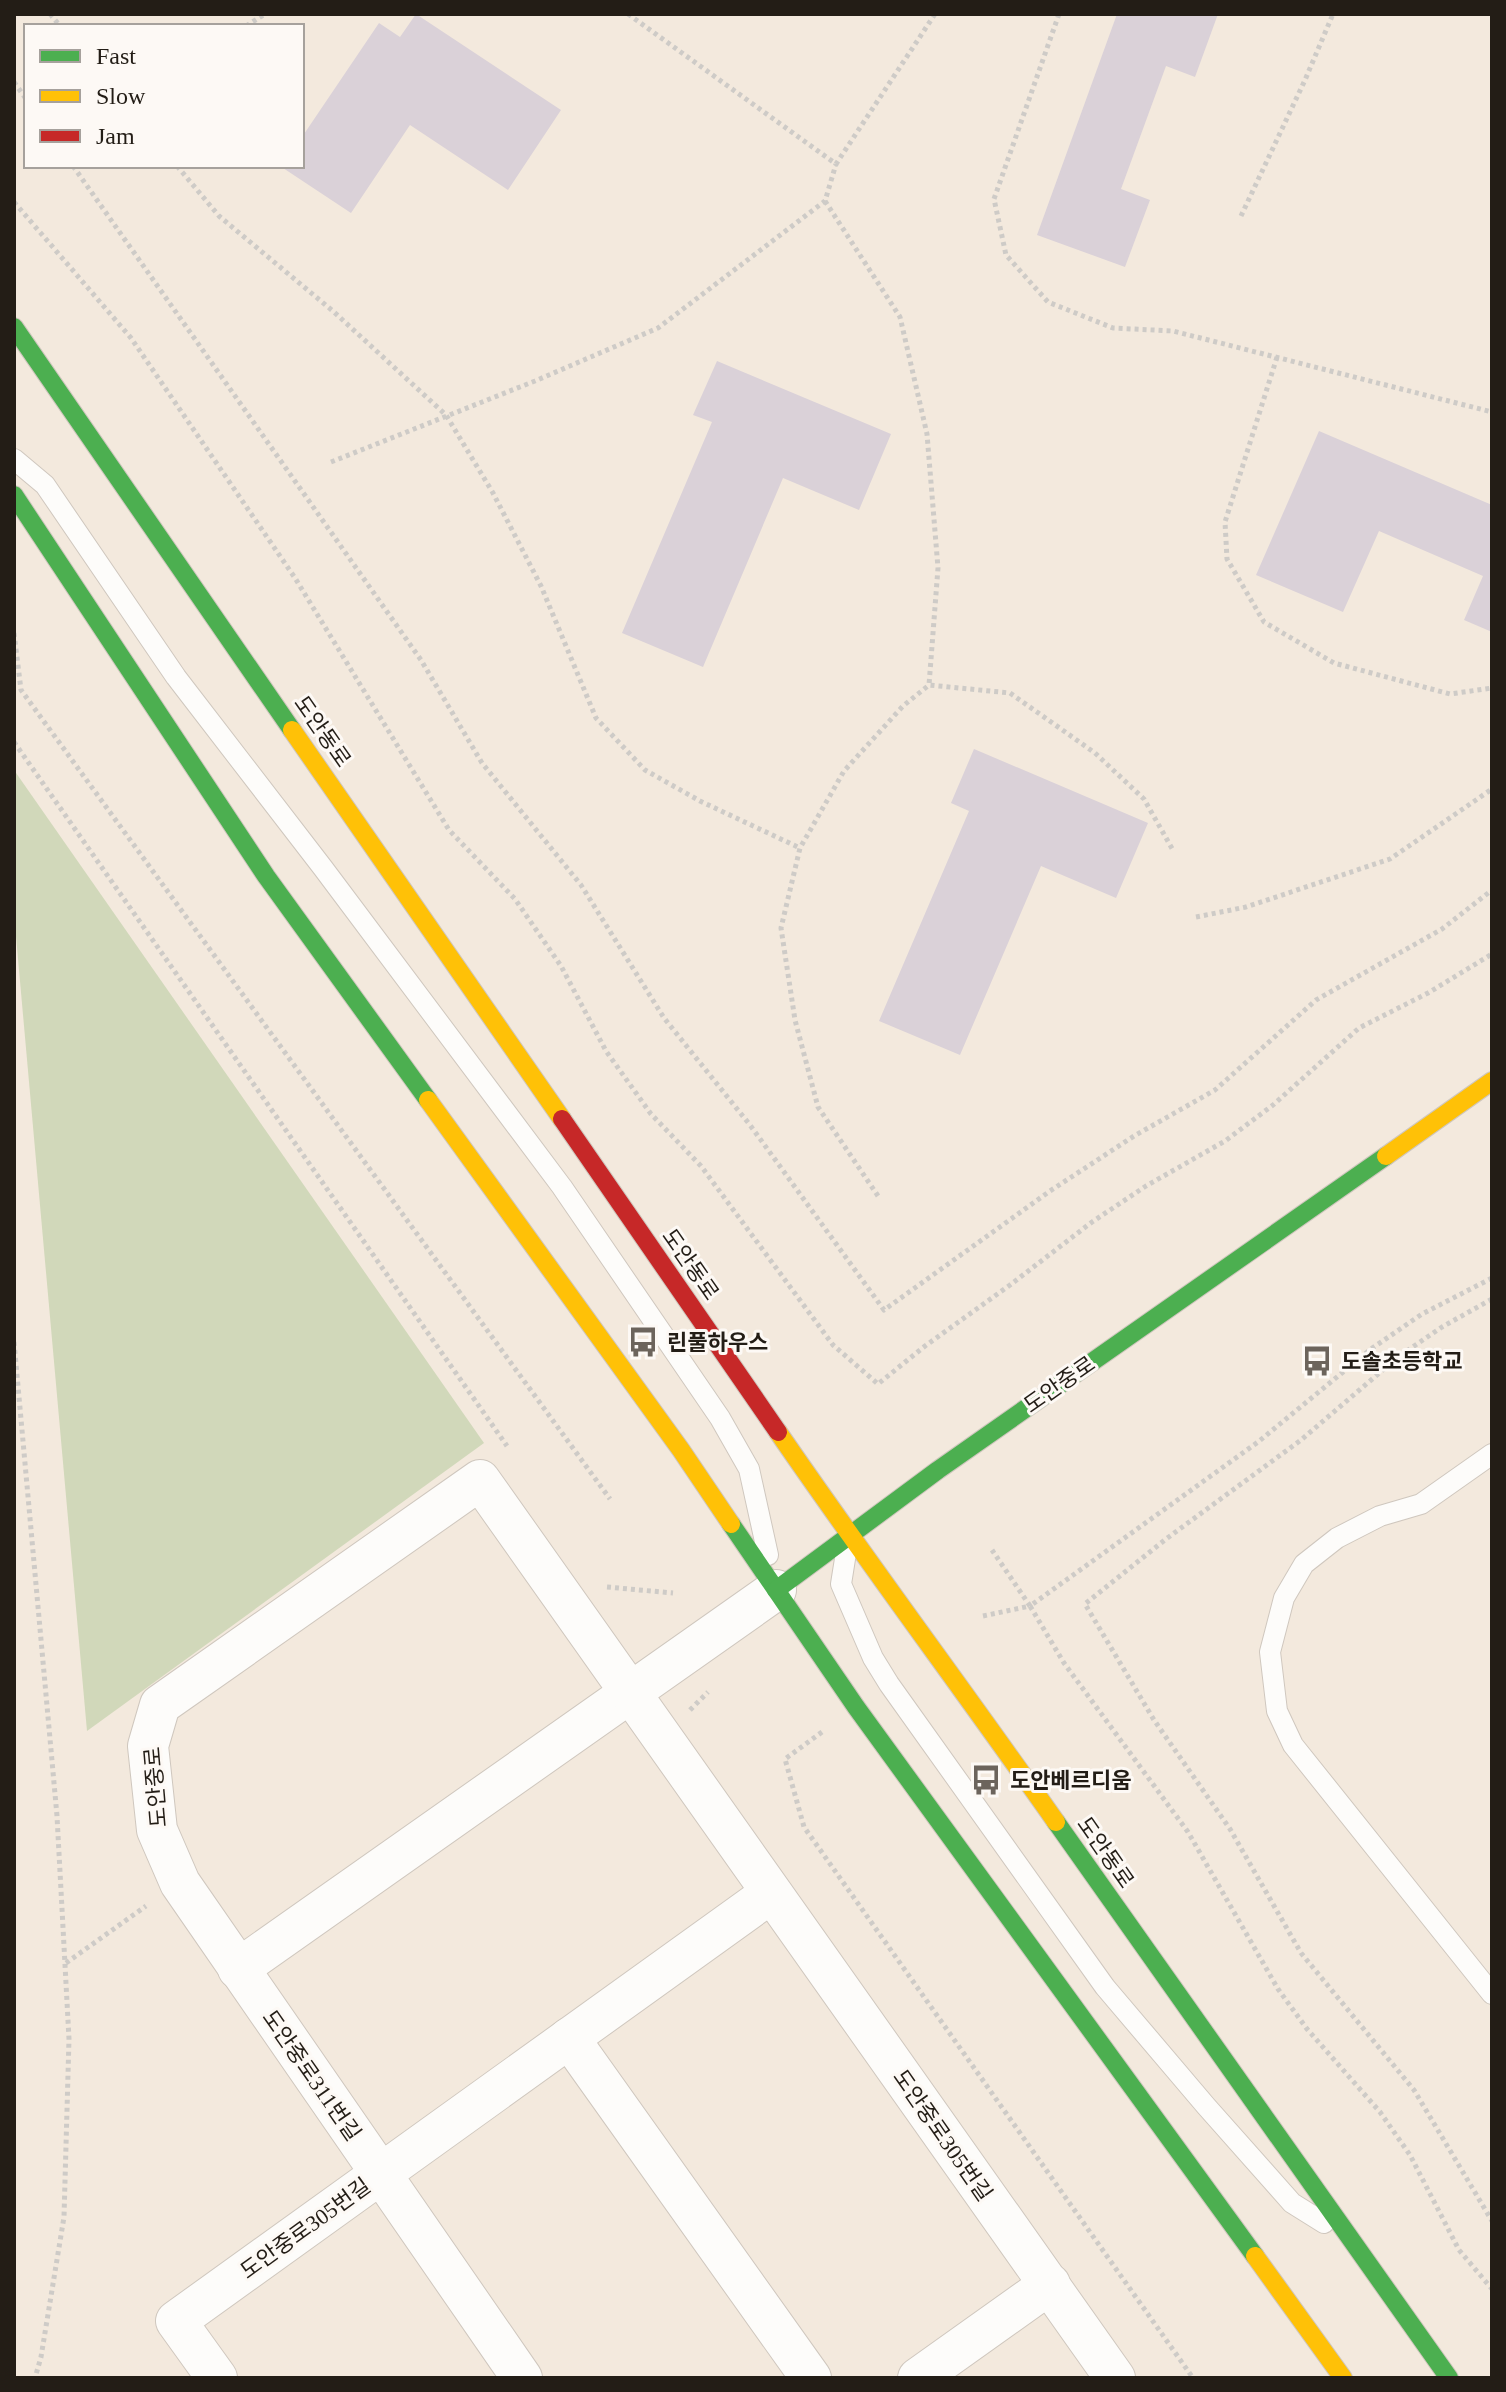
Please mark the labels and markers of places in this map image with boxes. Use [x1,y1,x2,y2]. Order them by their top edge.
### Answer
bus stop icon: 린풀하우스 [626,1325,660,1359]
place label: 린풀하우스 [667,1330,768,1355]
bus stop icon: 도솔초등학교 [1300,1344,1334,1378]
place label: 도솔초등학교 [1341,1349,1462,1374]
bus stop icon: 도안베르디움 [969,1763,1003,1797]
place label: 도안베르디움 [1010,1768,1131,1793]

